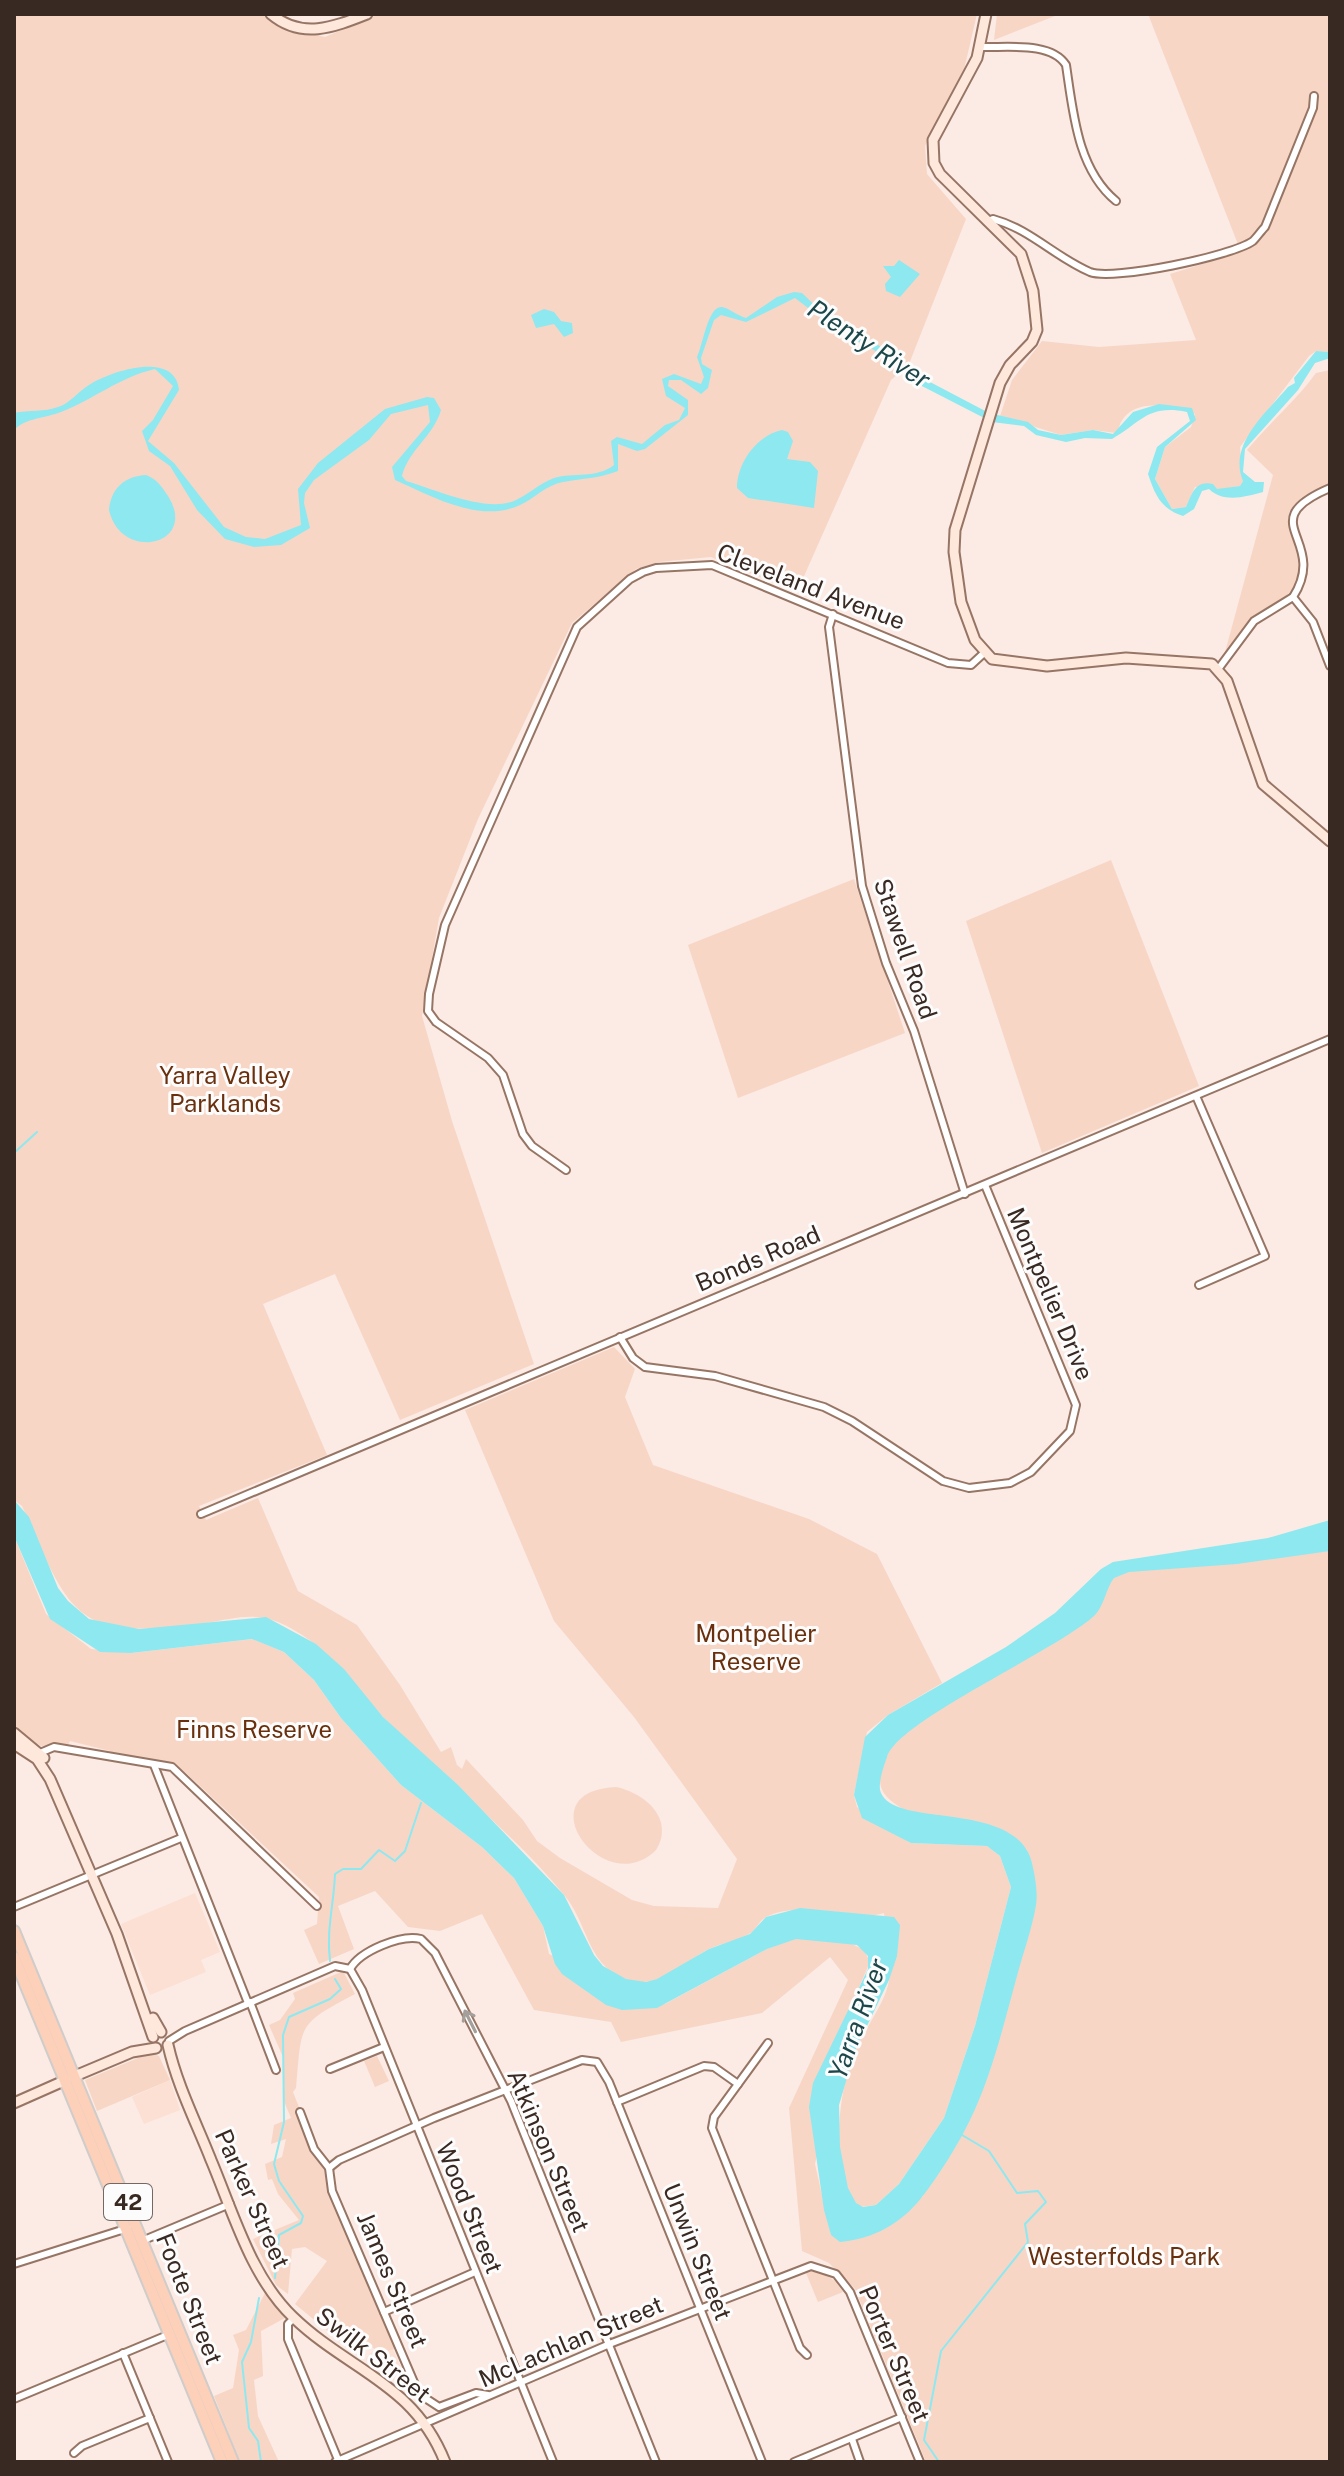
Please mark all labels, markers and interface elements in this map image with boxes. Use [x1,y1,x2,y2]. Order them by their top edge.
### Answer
water label: Plenty River [802,292,937,395]
street label: Cleveland Avenue [714,537,909,635]
street label: Stawell Road [869,875,943,1023]
park label: Yarra Valley Parklands [159,1061,291,1117]
street label: Montpelier Drive [1002,1203,1100,1384]
street label: Bonds Road [691,1219,824,1297]
park label: Montpelier Reserve [695,1619,817,1675]
park label: Finns Reserve [176,1715,332,1743]
water label: Yarra River [821,1954,894,2083]
one-way arrow [462,2009,477,2033]
street label: Atkinson Street [502,2065,596,2236]
street label: Parker Street [210,2125,296,2273]
street label: Wood Street [431,2138,509,2277]
street label: Unwin Street [658,2179,738,2324]
road number: 42 [104,2184,152,2220]
street label: James Street [352,2207,434,2352]
street label: Foote Street [151,2229,229,2368]
park label: Westerfolds Park [1028,2242,1220,2270]
street label: Porter Street [854,2281,936,2426]
street label: McLachlan Street [474,2290,667,2393]
street label: Swilk Street [311,2301,436,2408]

